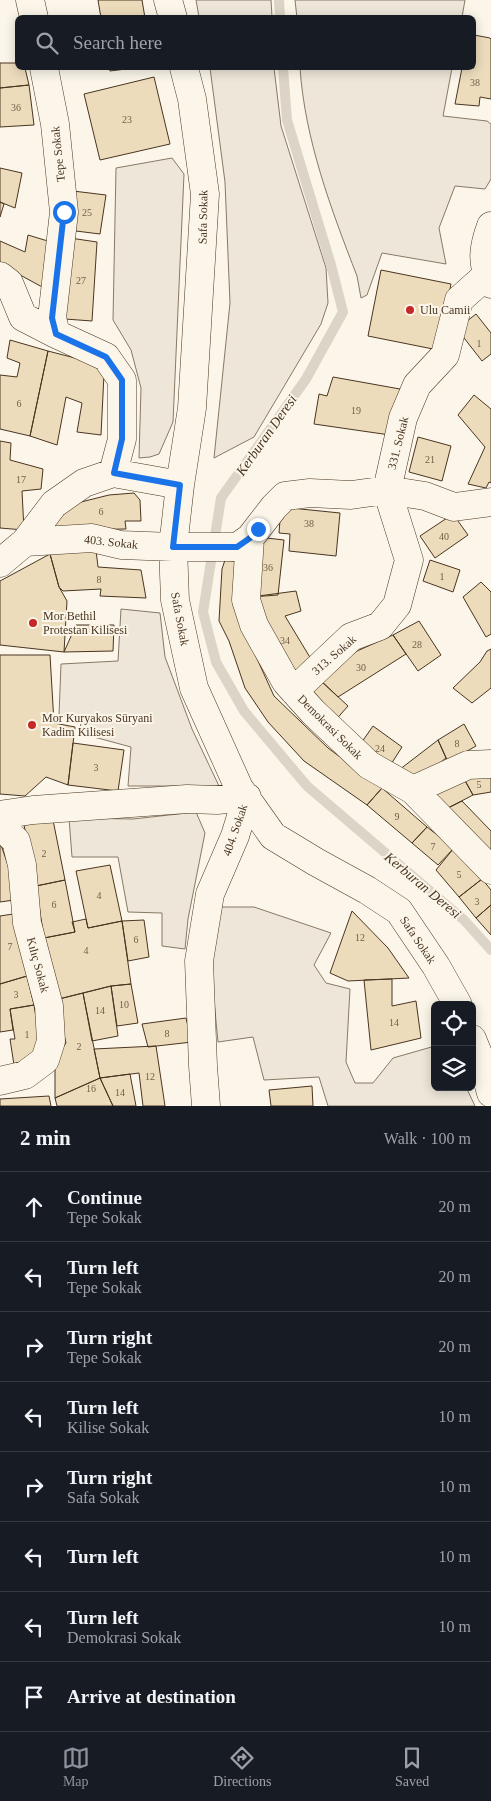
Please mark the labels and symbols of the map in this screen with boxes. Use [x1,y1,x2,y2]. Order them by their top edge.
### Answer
house number: 38 [470,77,480,88]
house number: 36 [11,102,21,113]
house number: 23 [122,114,132,125]
street label: Tepe Sokak [48,125,68,183]
street label: Safa Sokak [196,190,210,244]
route start [53,201,76,224]
house number: 25 [82,207,92,218]
house number: 27 [76,275,86,286]
place label: Ulu Camii [420,303,471,317]
marker: Ulu Camii [404,304,416,316]
house number: 1 [477,338,482,349]
water label: Kerburan Deresi [233,392,300,479]
house number: 6 [17,398,22,409]
house number: 19 [351,405,361,416]
street label: 331. Sokak [385,415,411,471]
house number: 21 [425,454,435,465]
house number: 17 [16,474,26,485]
house number: 6 [99,506,104,517]
route end [247,518,270,541]
house number: 38 [304,518,314,529]
house number: 40 [439,531,449,542]
street label: 403. Sokak [83,532,139,552]
house number: 36 [263,562,273,573]
house number: 1 [440,571,445,582]
house number: 8 [97,574,102,585]
street label: Safa Sokak [168,591,192,647]
place label: Mor Bethil Protestan Kilisesi [43,609,128,637]
marker: Mor Bethil Protestan Kilisesi [27,617,39,629]
street label: 313. Sokak [309,632,359,678]
house number: 34 [280,635,290,646]
house number: 28 [412,639,422,650]
house number: 30 [356,662,366,673]
street label: Demokrasi Sokak [295,692,365,762]
place label: Mor Kuryakos Süryani Kadim Kilisesi [42,711,153,739]
marker: Mor Kuryakos Süryani Kadim Kilisesi [26,719,38,731]
house number: 8 [455,738,460,749]
house number: 24 [375,743,385,754]
house number: 3 [94,762,99,773]
house number: 5 [477,779,482,790]
street label: 404. Sokak [220,802,250,858]
house number: 9 [395,811,400,822]
house number: 7 [431,841,436,852]
house number: 2 [42,848,47,859]
water label: Kerburan Deresi [381,849,464,922]
house number: 5 [457,869,462,880]
house number: 4 [97,890,102,901]
house number: 3 [475,896,480,907]
house number: 6 [52,899,57,910]
street label: Safa Sokak [397,914,439,966]
house number: 12 [355,932,365,943]
house number: 6 [134,934,139,945]
street label: Kılıç Sokak [24,936,52,994]
house number: 7 [8,941,13,952]
house number: 4 [84,945,89,956]
house number: 3 [14,989,19,1000]
house number: 10 [119,999,129,1010]
house number: 14 [95,1005,105,1016]
house number: 14 [389,1017,399,1028]
house number: 8 [165,1028,170,1039]
house number: 1 [25,1029,30,1040]
house number: 2 [77,1041,82,1052]
house number: 12 [145,1071,155,1082]
house number: 16 [86,1083,96,1094]
house number: 14 [115,1087,125,1098]

